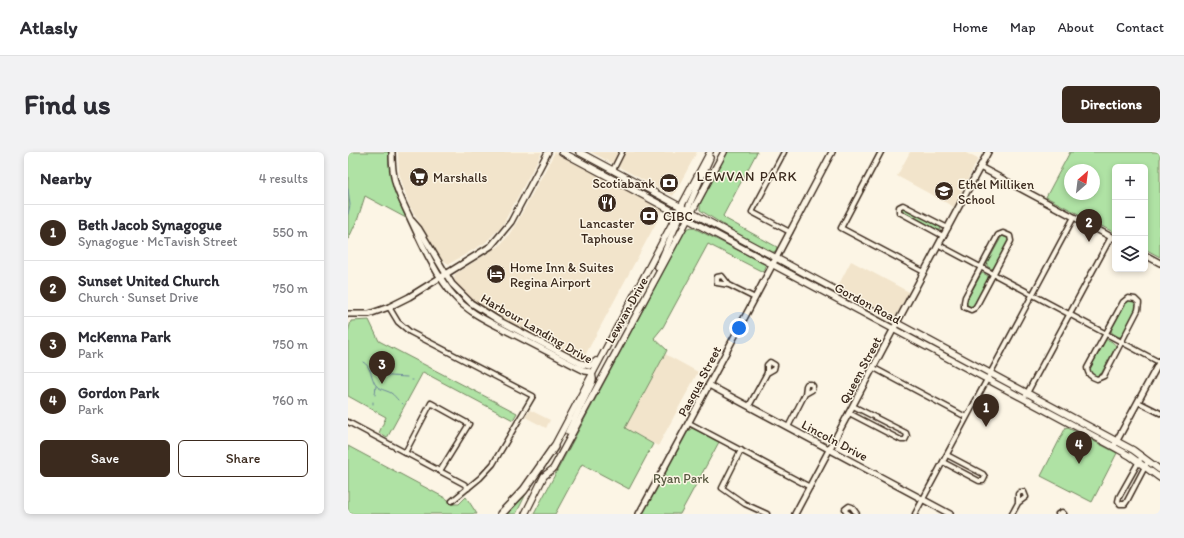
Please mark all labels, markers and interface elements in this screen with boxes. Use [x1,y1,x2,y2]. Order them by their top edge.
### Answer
text: Atlasly [20,16,77,39]
text: Home [953,19,988,36]
text: Map [1010,19,1036,36]
text: About [1058,19,1094,36]
text: Contact [1116,19,1164,36]
button: Directions [1062,86,1160,123]
text: Find us [24,87,111,121]
north arrow [1064,164,1100,200]
map controls [1112,164,1148,272]
button: + [1112,164,1148,200]
supermarket icon: Marshalls [408,166,430,188]
text: Nearby [40,168,92,188]
district label: LEWVAN PARK [696,168,798,185]
place label: Marshalls [433,170,488,185]
text: 4 results [259,171,308,186]
bank icon: Scotiabank [658,172,680,194]
place label: Scotiabank [592,176,655,191]
place label: Ethel Milliken School [958,177,1035,207]
school or university icon: Ethel Milliken School [933,180,955,202]
restaurant icon: Lancaster Taphouse [596,192,618,214]
button: − [1112,200,1148,236]
bank icon: CIBC [638,205,660,227]
place label: CIBC [663,209,693,224]
pin: 2 [1076,209,1102,242]
text: Beth Jacob Synagogue [78,216,222,234]
place label: Lancaster Taphouse [580,216,635,246]
text: 1 [50,225,56,240]
text: 550 m [272,225,308,240]
text: Synagogue · McTavish Street [78,234,237,249]
button: layers [1112,236,1148,272]
place label: Home Inn & Suites Regina Airport [510,260,614,290]
hotel icon: Home Inn & Suites Regina Airport [485,263,507,285]
text: Sunset United Church [78,272,219,290]
street label: Lewvan Drive [602,274,651,346]
street label: Gordon Road [832,280,904,327]
text: 2 [50,281,56,296]
text: 750 m [273,281,308,296]
text: Church · Sunset Drive [78,290,198,305]
street label: Harbour Landing Drive [478,290,595,367]
your location [729,318,749,338]
text: McKenna Park [78,328,171,346]
street label: Queen Street [836,334,884,406]
text: 3 [49,337,57,352]
text: 750 m [273,337,308,352]
street label: Pasqua Street [675,343,724,419]
text: Park [78,346,104,361]
pin: 3 [369,351,395,384]
text: Gordon Park [78,384,159,402]
text: 4 [49,393,57,408]
text: 760 m [273,393,308,408]
pin: 1 [973,394,999,427]
text: Park [78,402,104,417]
street label: Lincoln Drive [799,417,870,464]
pin: 4 [1066,431,1092,464]
button: Save [40,440,170,477]
button: Share [178,440,308,477]
park label: Ryan Park [653,471,709,486]

